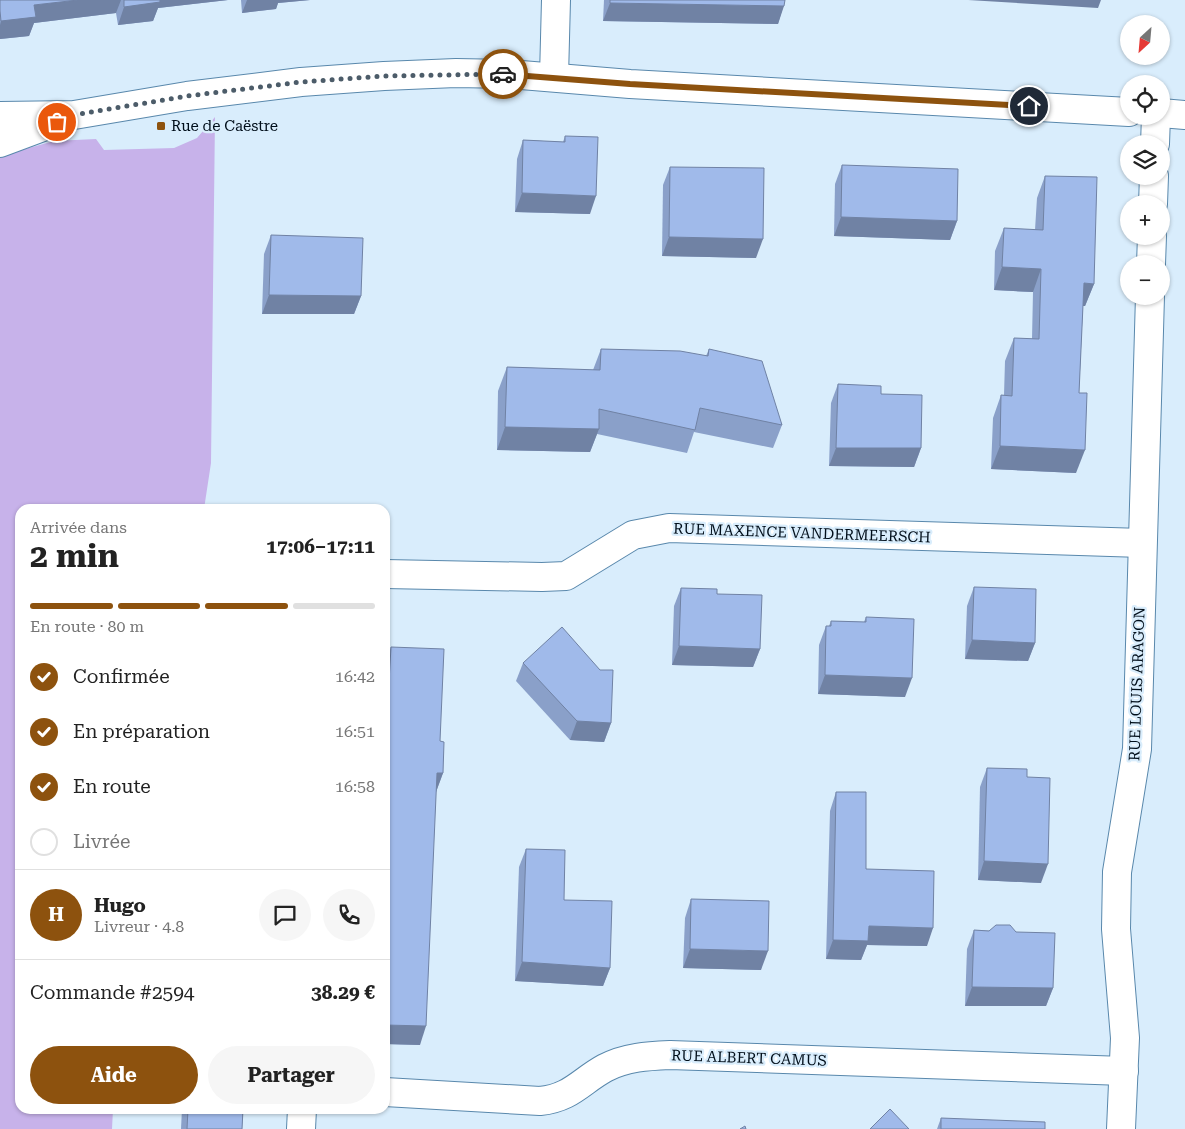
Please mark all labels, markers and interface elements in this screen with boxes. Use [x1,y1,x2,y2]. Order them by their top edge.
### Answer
north arrow [1120,15,1170,65]
map controls [1120,15,1170,305]
courier [478,49,528,99]
icon: car [489,60,517,88]
button: locate [1120,75,1170,125]
pin [1008,85,1050,127]
icon: home [1015,92,1043,120]
pin [36,101,78,143]
icon: bag [43,108,71,136]
place label: Rue de Caëstre [171,117,278,135]
marker: Rue de Caëstre [155,120,167,132]
button: layers [1120,135,1170,185]
button: + [1120,195,1170,245]
button: − [1120,255,1170,305]
text: Arrivée dans [30,518,127,537]
street label: RUE MAXENCE VANDERMEERSCH [673,520,931,546]
text: 17:06–17:11 [266,535,375,558]
text: 2 min [30,537,119,575]
street label: RUE LOUIS ARAGON [1125,606,1149,762]
text: En route · 80 m [30,617,144,636]
icon: check [30,663,58,691]
text: Confirmée [73,665,170,688]
text: 16:42 [335,667,375,686]
icon: check [30,718,58,746]
text: En préparation [73,720,210,743]
text: 16:51 [335,722,375,741]
icon: check [30,773,58,801]
text: En route [73,775,151,798]
text: 16:58 [335,777,375,796]
text: Livrée [73,830,130,853]
button: chat [259,889,311,941]
button: phone [323,889,375,941]
text: Hugo [94,894,146,917]
text: H [48,903,64,926]
text: Livreur · 4.8 [94,917,184,936]
text: Commande #2594 [30,981,195,1004]
text: 38.29 € [311,981,375,1004]
button: Aide [30,1046,198,1104]
button: Partager [208,1046,375,1104]
street label: RUE ALBERT CAMUS [671,1046,827,1070]

